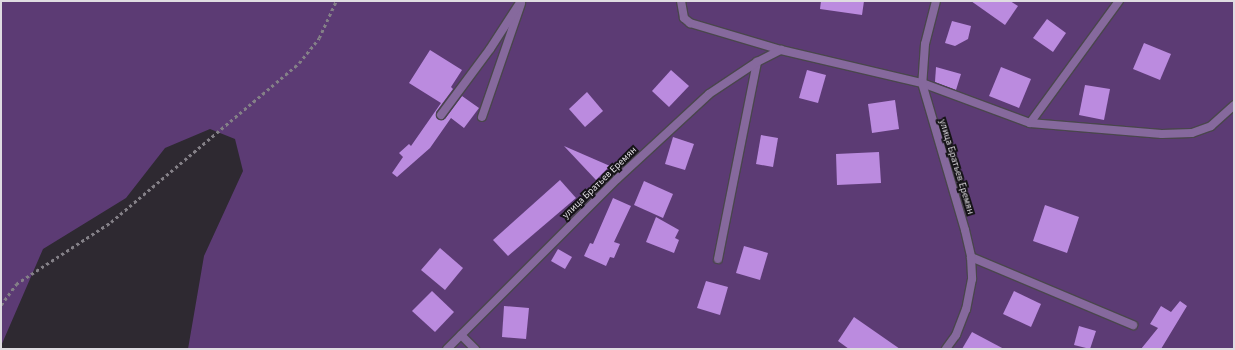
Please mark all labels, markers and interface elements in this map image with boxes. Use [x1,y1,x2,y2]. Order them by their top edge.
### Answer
street label: улица Братьев Еремян [936,118,976,216]
street label: улица Братьев Еремян [560,144,640,222]

